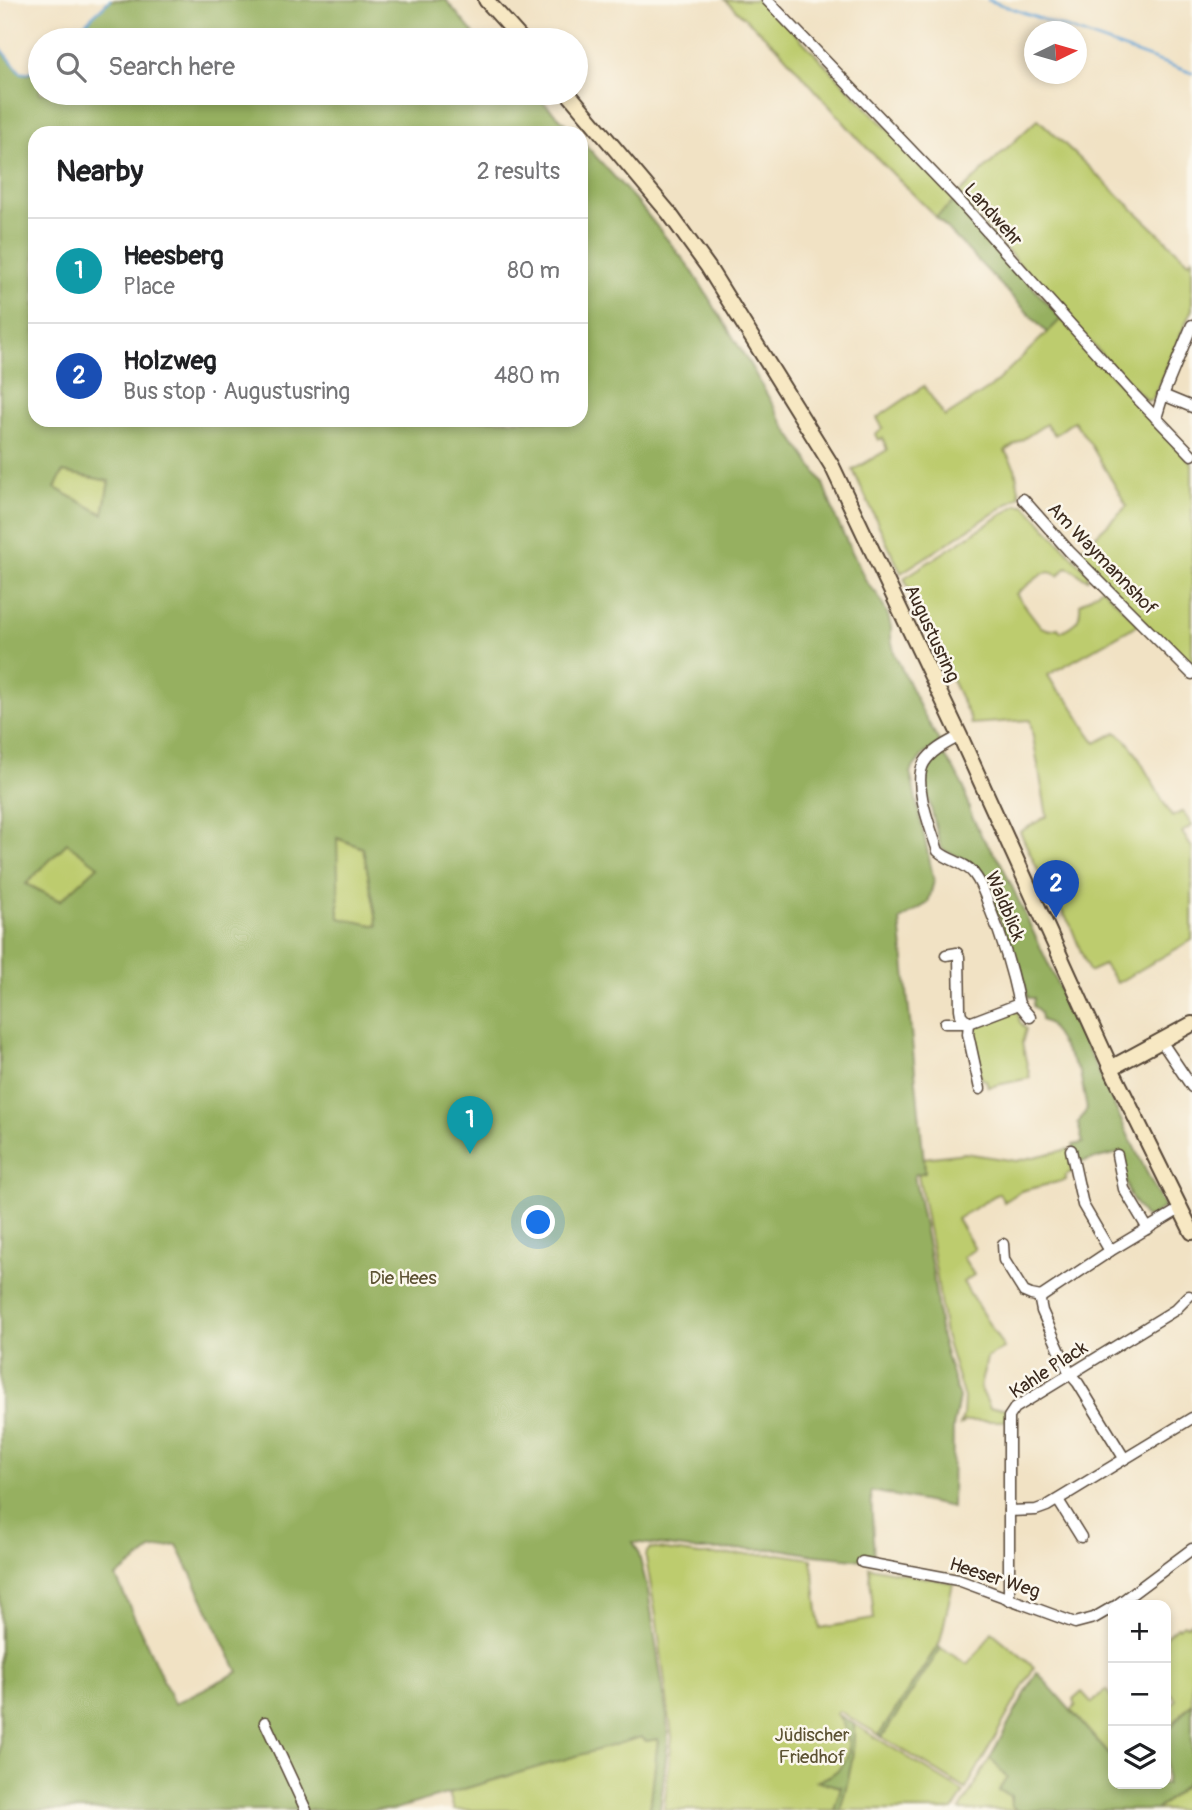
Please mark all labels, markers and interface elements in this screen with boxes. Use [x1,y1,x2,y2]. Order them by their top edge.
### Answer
north arrow [1024,21,1087,84]
search box [28,28,588,105]
icon: search [52,48,90,86]
text: Search here [108,51,235,83]
text: Nearby [56,153,143,190]
text: 2 results [477,157,560,186]
street label: Landwehr [959,178,1028,251]
text: Heesberg [123,240,224,272]
text: 1 [75,256,84,285]
text: 80 m [507,256,560,285]
text: Place [123,272,175,301]
text: Holzweg [123,345,217,377]
text: 2 [73,361,85,390]
text: 480 m [494,361,560,390]
text: Bus stop · Augustusring [123,377,350,406]
street label: Am Waymannshof [1042,497,1162,620]
street label: Augustusring [899,581,965,686]
pin: 2 [1033,860,1079,918]
street label: Waldblick [980,868,1031,945]
pin: 1 [447,1096,493,1154]
your location [521,1205,555,1239]
park label: Die Hees [369,1266,437,1290]
street label: Kahle Plack [1005,1336,1092,1404]
street label: Heeser Weg [946,1552,1043,1604]
map controls [1108,1600,1171,1789]
button: + [1108,1600,1171,1663]
button: − [1108,1663,1171,1726]
park label: Jüdischer Friedhof [775,1723,850,1769]
button: layers [1108,1726,1171,1789]

